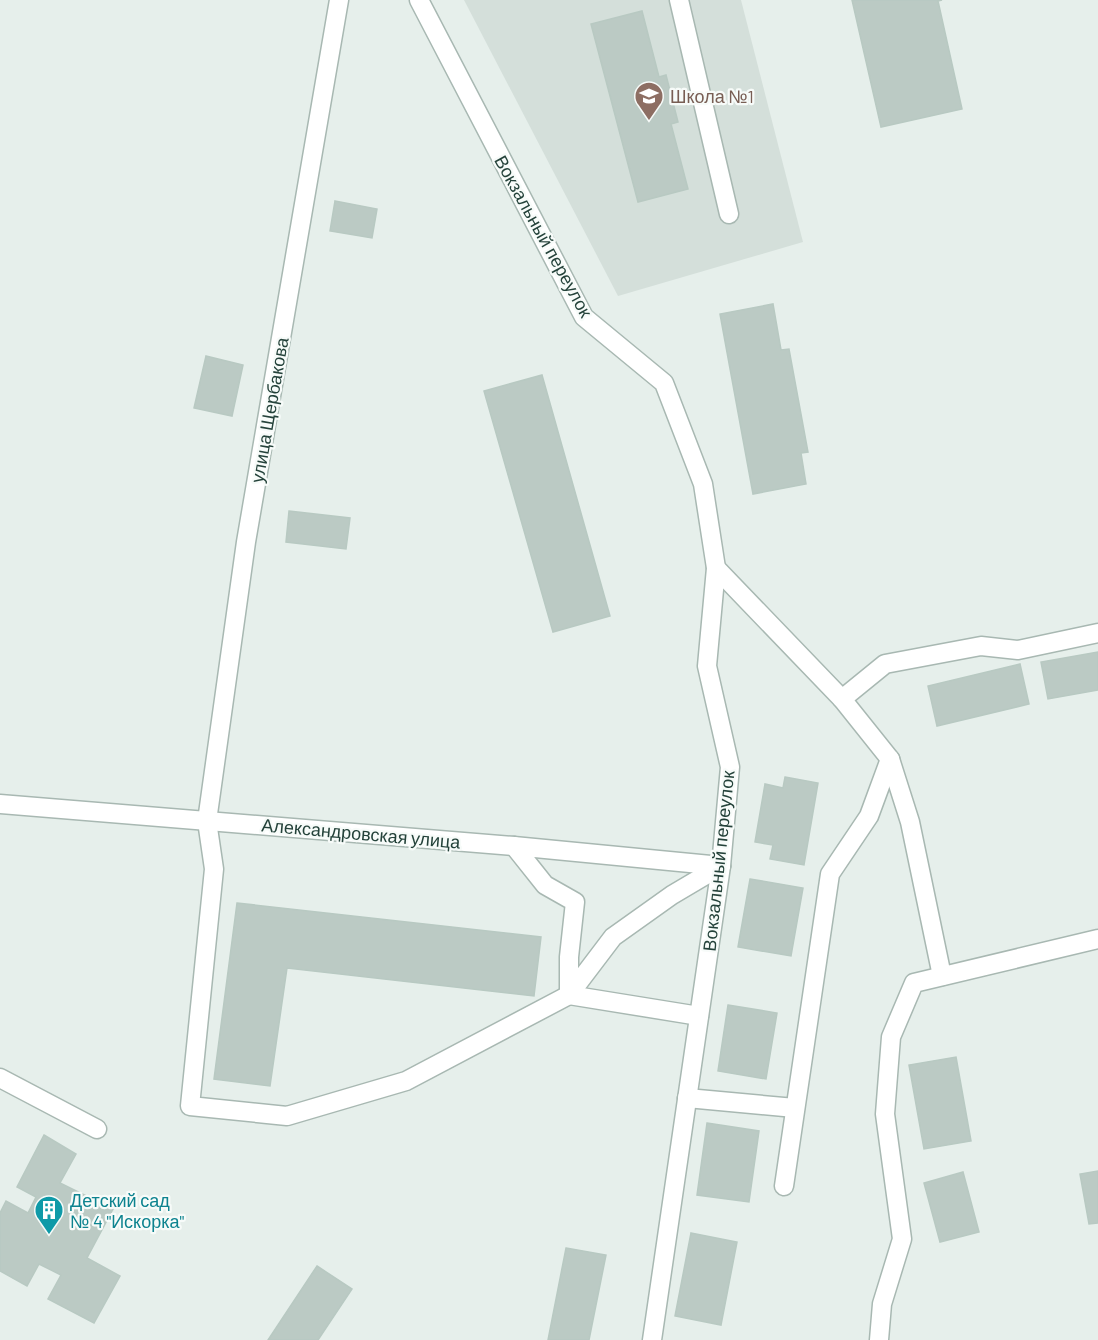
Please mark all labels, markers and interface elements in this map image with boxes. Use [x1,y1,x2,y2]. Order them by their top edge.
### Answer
school or university icon: Школа №1 [633,80,665,122]
place label: Школа №1 [670,85,754,107]
street label: Вокзальный переулок [490,151,598,321]
street label: улица Щербакова [245,335,293,484]
street label: Вокзальный переулок [698,769,738,952]
street label: Александровская улица [261,813,462,853]
place label: Детский сад № 4 "Искорка" [70,1189,184,1232]
building icon: Детский сад № 4 "Искорка" [33,1194,65,1236]

